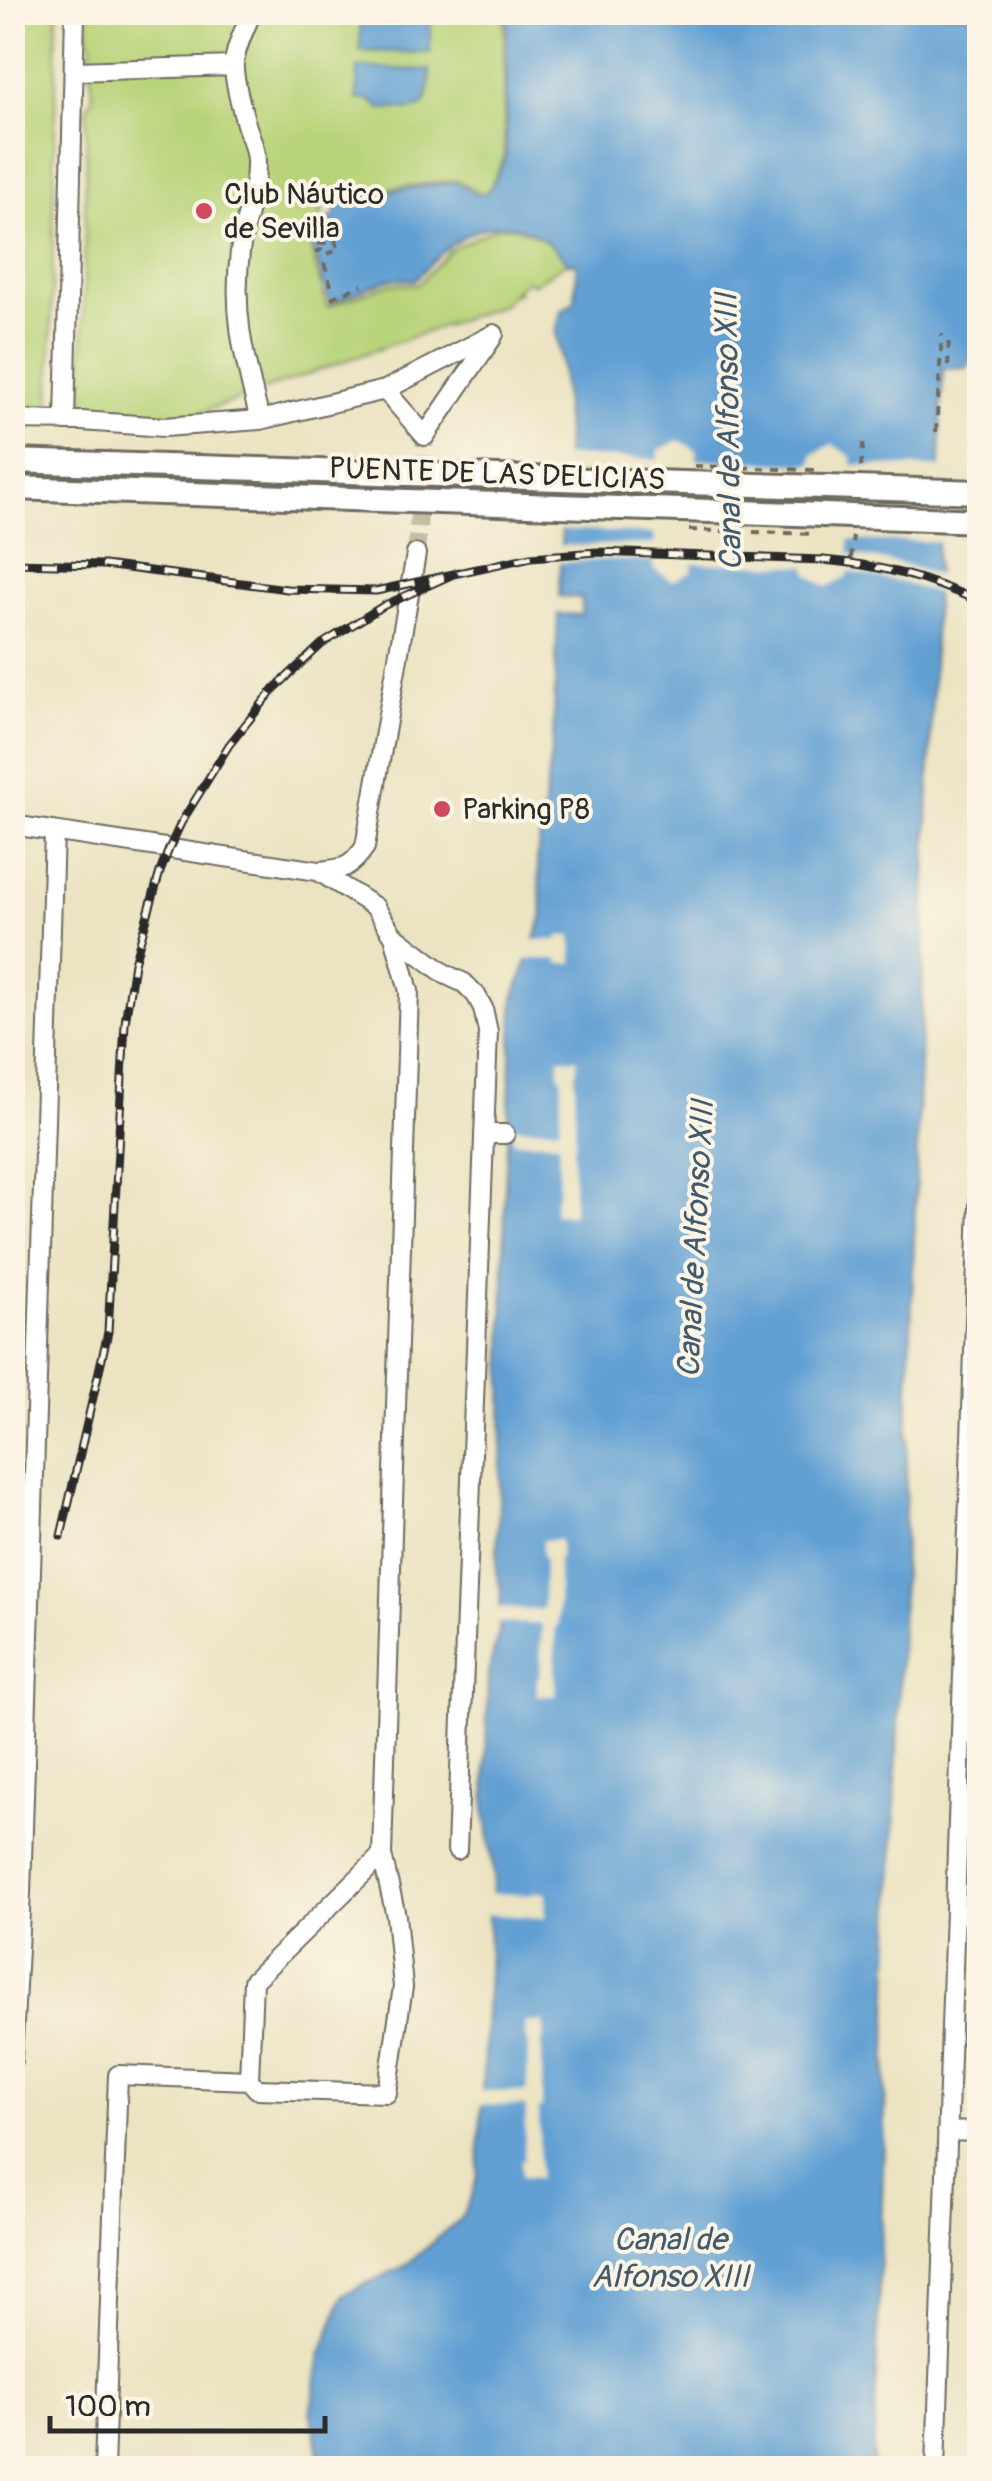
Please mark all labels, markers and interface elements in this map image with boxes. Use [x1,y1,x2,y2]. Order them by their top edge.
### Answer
place label: Club Náutico de Sevilla [224,176,384,247]
marker: Club Náutico de Sevilla [193,200,215,222]
water label: Canal de Alfonso XIII [707,290,751,571]
street label: PUENTE DE LAS DELICIAS [328,450,666,498]
place label: Parking P8 [462,791,590,828]
marker: Parking P8 [431,798,453,820]
water label: Canal de Alfonso XIII [669,1096,723,1379]
water label: Canal de Alfonso XIII [591,2220,752,2297]
scale bar [50,2371,325,2433]
text: 100 m [65,2388,151,2425]

